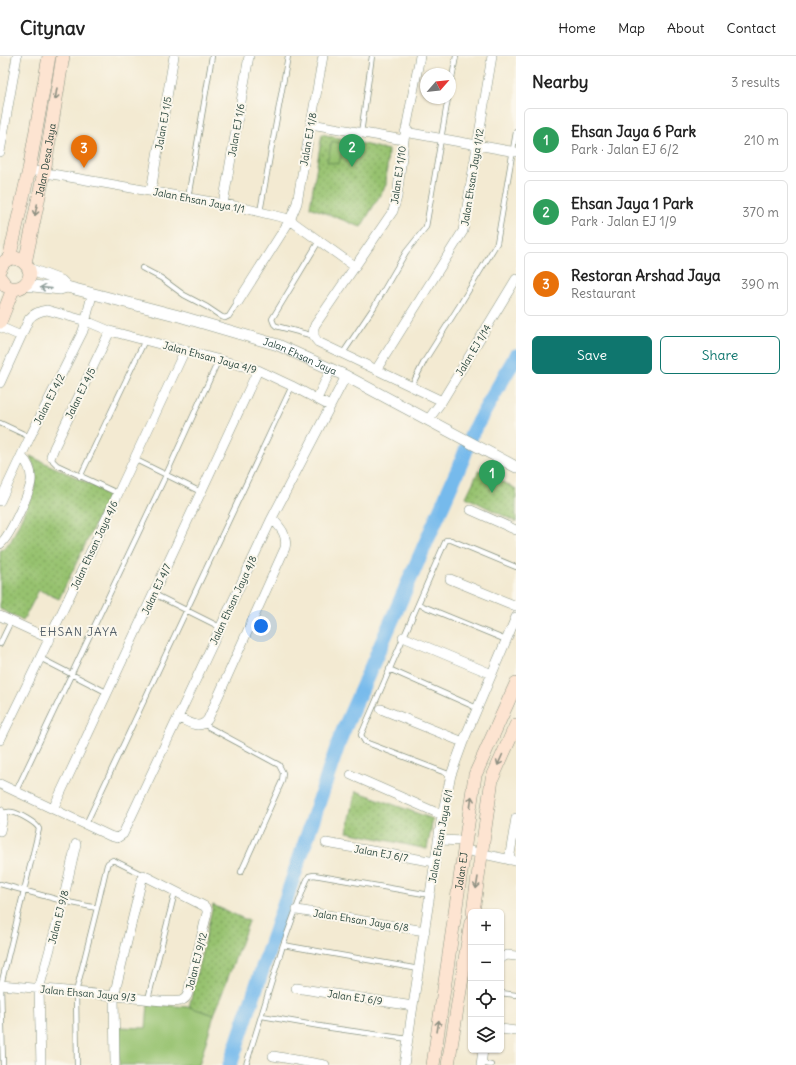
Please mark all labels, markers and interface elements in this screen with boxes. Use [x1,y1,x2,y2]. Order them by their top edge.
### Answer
text: Citynav [20,16,85,40]
text: Home [558,19,596,37]
text: Map [618,19,645,37]
text: About [667,19,705,37]
text: Contact [727,19,776,37]
north arrow [420,68,456,104]
text: Nearby [532,71,588,93]
text: 3 results [731,74,780,91]
one-way arrow [52,88,60,101]
street label: Jalan EJ 1/5 [152,95,175,151]
street label: Jalan EJ 1/6 [225,102,248,158]
street label: Jalan EJ 1/8 [297,111,320,167]
street label: Jalan Desa Jaya [33,122,59,198]
text: Ehsan Jaya 6 Park [571,122,696,141]
street label: Jalan Ehsan Jaya 1/12 [458,127,487,227]
text: 1 [543,132,549,149]
text: 210 m [744,132,779,149]
pin: 2 [339,134,365,167]
pin: 3 [71,135,97,168]
text: Park · Jalan EJ 6/2 [571,141,679,158]
street label: Jalan EJ 1/10 [388,145,409,205]
street label: Jalan Ehsan Jaya 1/1 [152,185,246,216]
text: Ehsan Jaya 1 Park [571,194,693,213]
one-way arrow [31,204,39,217]
text: 2 [542,204,550,221]
text: 370 m [742,204,779,221]
text: Park · Jalan EJ 1/9 [571,213,677,230]
text: Restoran Arshad Jaya [571,266,721,285]
text: 3 [542,276,550,293]
text: 390 m [741,276,779,293]
one-way arrow [40,284,53,292]
text: Restaurant [571,285,636,302]
street label: Jalan EJ 1/14 [453,322,494,378]
street label: Jalan Ehsan Jaya [262,335,339,378]
button: Save [532,336,652,374]
button: Share [660,336,780,374]
street label: Jalan Ehsan Jaya 4/9 [162,339,258,376]
street label: Jalan EJ 4/5 [62,365,99,421]
street label: Jalan EJ 4/2 [31,371,68,427]
pin: 1 [479,460,505,493]
street label: Jalan Ehsan Jaya 4/6 [68,498,121,592]
street label: Jalan Ehsan Jaya 4/8 [207,553,260,647]
street label: Jalan EJ 4/7 [139,562,174,617]
your location [251,616,271,636]
district label: EHSAN JAYA [40,624,118,639]
one-way arrow [496,754,504,766]
street label: Jalan Ehsan Jaya 6/1 [426,788,455,884]
one-way arrow [467,796,475,809]
street label: Jalan EJ 6/7 [353,842,409,865]
street label: Jalan EJ [452,851,471,891]
one-way arrow [473,876,481,889]
street label: Jalan EJ 9/8 [45,888,72,946]
street label: Jalan Ehsan Jaya 6/8 [312,907,410,935]
map controls [468,909,504,1053]
button: + [468,909,504,945]
street label: Jalan EJ 9/12 [183,930,210,991]
button: − [468,945,504,981]
button: locate [468,981,504,1017]
street label: Jalan Ehsan Jaya 9/3 [39,983,137,1004]
street label: Jalan EJ 6/9 [327,987,384,1008]
button: layers [468,1017,504,1053]
one-way arrow [434,1020,442,1033]

